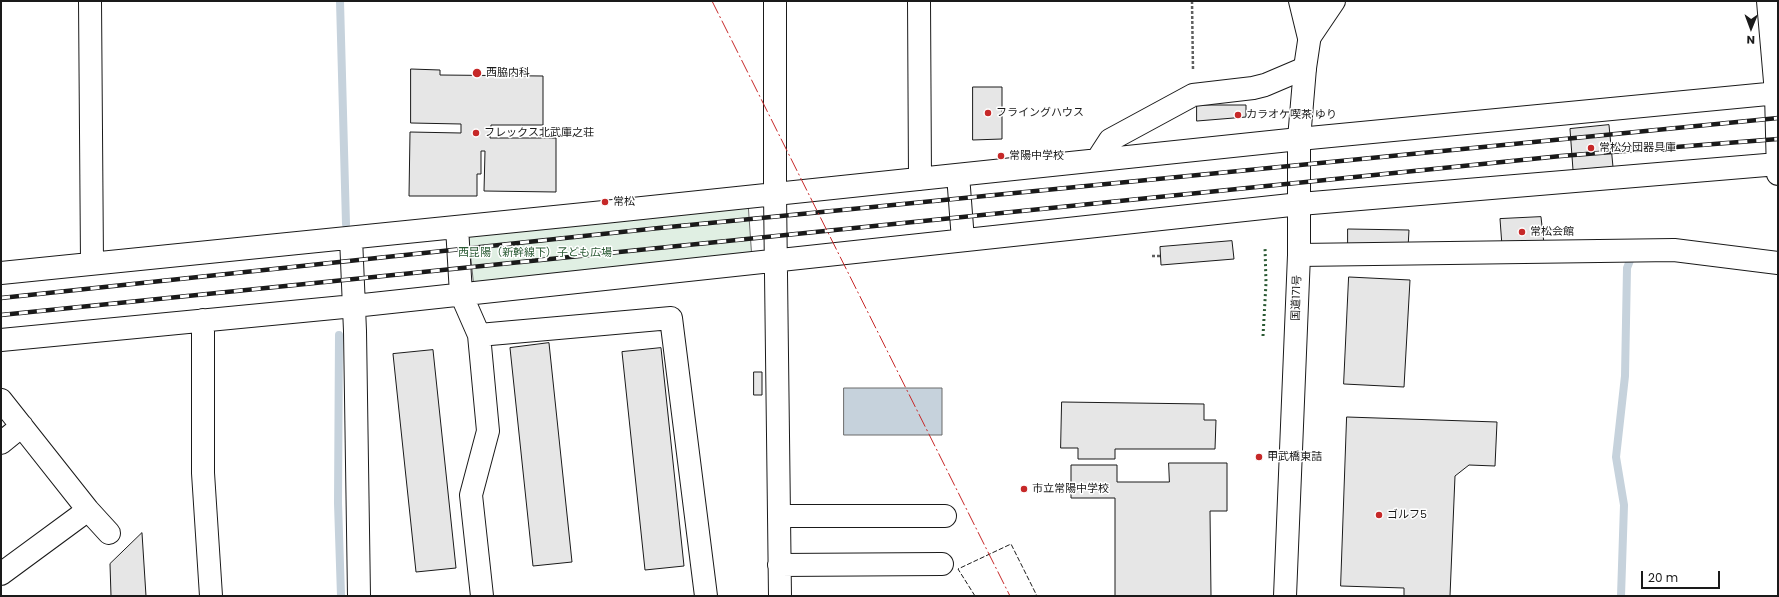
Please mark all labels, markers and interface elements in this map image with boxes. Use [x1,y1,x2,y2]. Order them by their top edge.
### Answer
north arrow [1731,8,1771,48]
text: N [1747,32,1755,48]
place label: 西脇内科 [486,66,530,80]
marker: 西脇内科 [471,67,483,79]
place label: フライングハウス [996,106,1084,120]
marker: フライングハウス [983,108,993,118]
place label: カラオケ喫茶 ゆり [1246,108,1337,122]
marker: カラオケ喫茶 ゆり [1233,110,1243,120]
place label: フレックス北武庫之荘 [484,126,594,140]
marker: フレックス北武庫之荘 [471,128,481,138]
place label: 常松分団器具庫 [1599,141,1676,155]
marker: 常松分団器具庫 [1586,143,1596,153]
place label: 常陽中学校 [1009,149,1064,163]
marker: 常陽中学校 [996,151,1006,161]
place label: 常松 [613,195,635,209]
marker: 常松 [600,197,610,207]
place label: 常松会館 [1530,225,1574,239]
marker: 常松会館 [1517,227,1527,237]
park label: 西昆陽（新幹線下）子ども広場 [458,246,612,260]
street label: 国道171号 [1290,275,1304,321]
place label: 甲武橋東詰 [1267,450,1322,464]
marker: 甲武橋東詰 [1254,452,1264,462]
place label: 市立常陽中学校 [1032,482,1109,496]
marker: 市立常陽中学校 [1019,484,1029,494]
place label: ゴルフ5 [1387,508,1427,522]
marker: ゴルフ5 [1374,510,1384,520]
scale bar [1643,563,1722,589]
text: 20 m [1648,569,1678,586]

